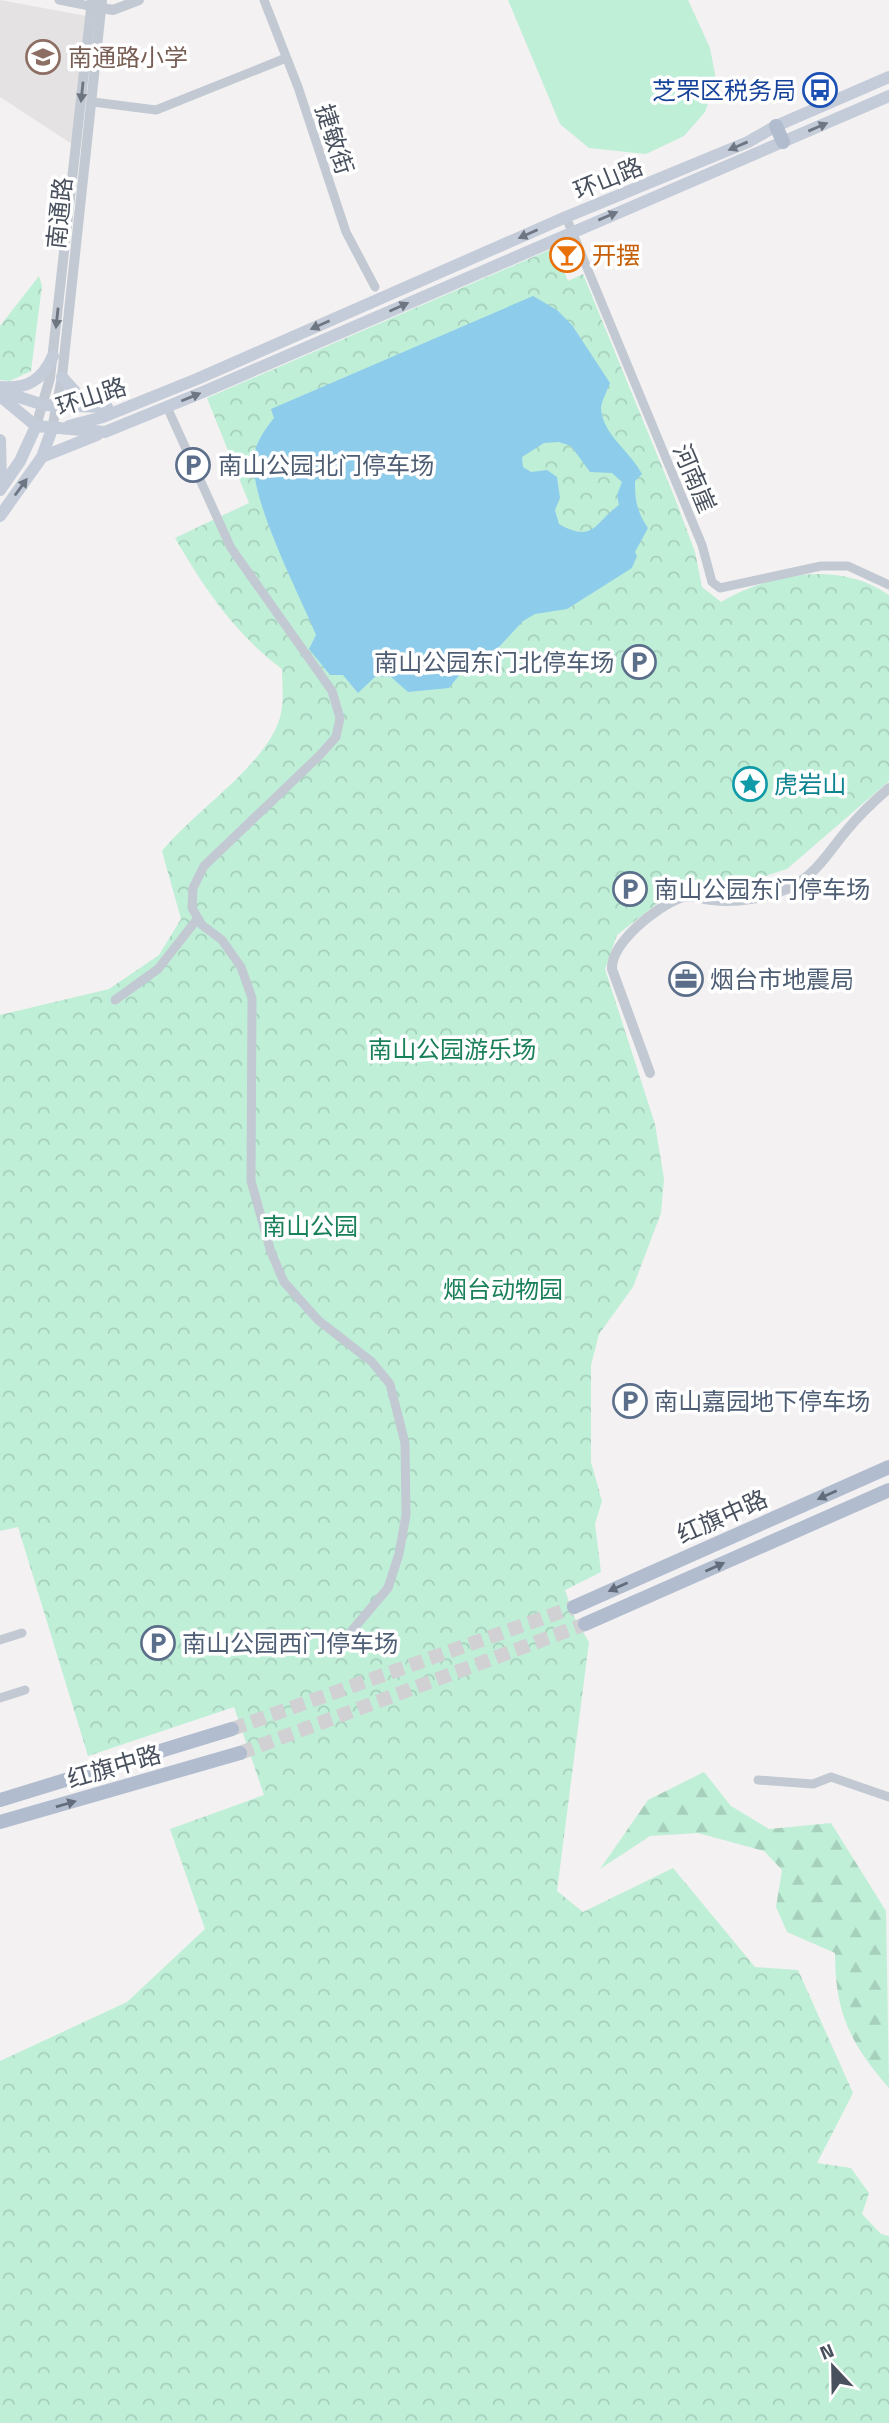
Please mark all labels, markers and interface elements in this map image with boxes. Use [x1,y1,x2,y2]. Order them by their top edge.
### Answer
school or university icon: 南通路小学 [24,38,62,76]
place label: 南通路小学 [68,39,188,75]
bus stop icon: 芝罘区税务局 [801,71,839,109]
place label: 芝罘区税务局 [652,72,796,108]
one-way arrow [76,81,87,103]
street label: 捷敏街 [307,99,363,179]
one-way arrow [807,122,828,133]
one-way arrow [728,140,748,152]
street label: 环山路 [568,148,648,208]
street label: 南通路 [37,175,81,251]
one-way arrow [598,210,618,222]
one-way arrow [518,229,539,240]
bar icon: 开摆 [548,236,586,274]
place label: 开摆 [592,237,640,273]
one-way arrow [389,301,410,312]
one-way arrow [51,308,62,330]
one-way arrow [310,319,330,331]
street label: 环山路 [51,368,131,424]
one-way arrow [180,392,201,403]
street label: 河南崖 [664,438,726,518]
parking icon: 南山公园北门停车场 [174,446,212,484]
place label: 南山公园北门停车场 [218,447,434,483]
one-way arrow [14,478,28,496]
parking icon: 南山公园东门北停车场 [620,643,658,681]
place label: 南山公园东门北停车场 [374,644,614,680]
place icon: 虎岩山 [731,765,769,803]
place label: 虎岩山 [774,766,846,802]
parking icon: 南山公园东门停车场 [611,870,649,908]
place label: 南山公园东门停车场 [654,871,870,907]
office icon: 烟台市地震局 [667,960,705,998]
place label: 烟台市地震局 [710,961,854,997]
park label: 南山公园游乐场 [368,1031,536,1067]
park label: 南山公园 [262,1208,358,1244]
park label: 烟台动物园 [443,1271,563,1307]
parking icon: 南山嘉园地下停车场 [611,1382,649,1420]
place label: 南山嘉园地下停车场 [654,1383,870,1419]
street label: 红旗中路 [671,1480,773,1552]
one-way arrow [816,1490,837,1501]
one-way arrow [705,1561,726,1572]
one-way arrow [608,1582,629,1593]
parking icon: 南山公园西门停车场 [139,1624,177,1662]
place label: 南山公园西门停车场 [182,1625,398,1661]
street label: 红旗中路 [63,1735,165,1797]
one-way arrow [55,1798,76,1808]
north arrow [798,2332,868,2402]
text: N [815,2335,838,2367]

